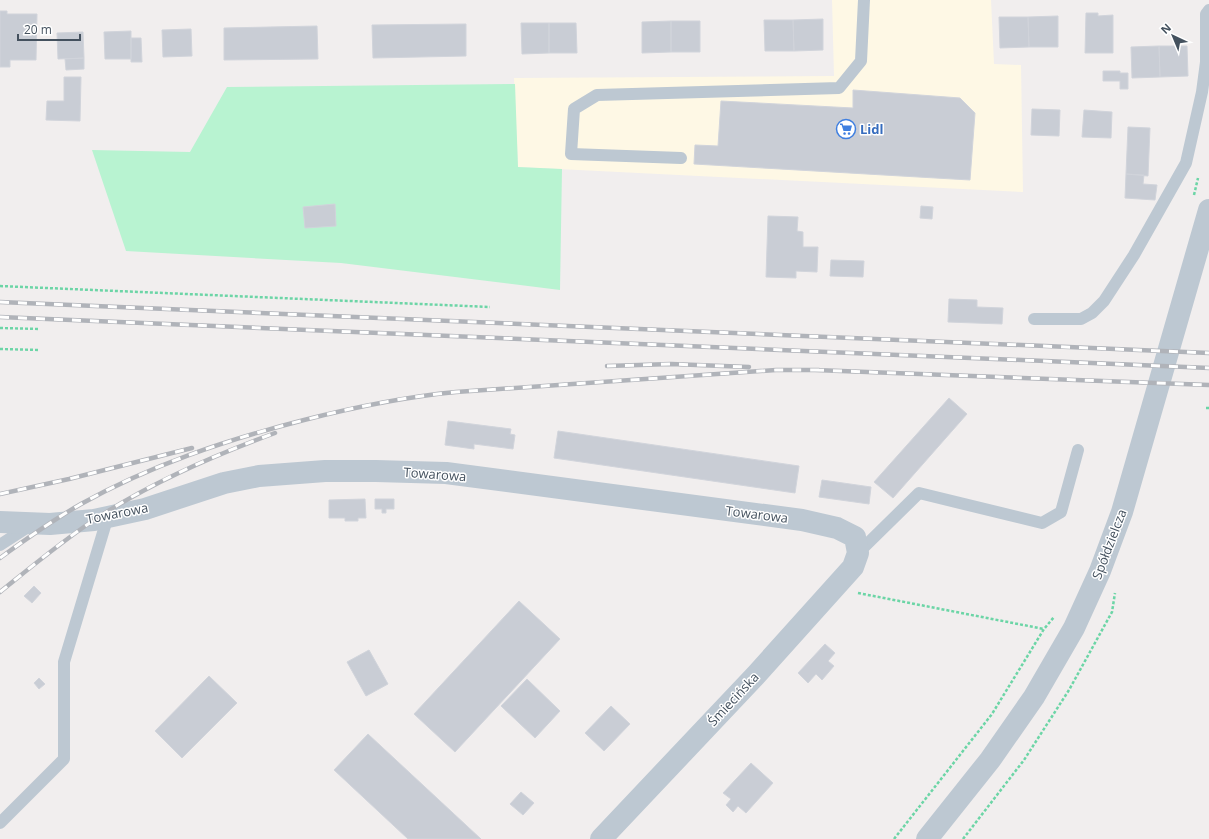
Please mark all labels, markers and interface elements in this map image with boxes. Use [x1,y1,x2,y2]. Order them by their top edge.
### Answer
scale bar [18,16,80,42]
north arrow [1153,16,1193,56]
text: N [1157,20,1174,37]
text: 20 m [24,21,52,38]
supermarket icon: Lidl [835,118,857,140]
place label: Lidl [860,120,884,138]
street label: Towarowa [403,463,467,485]
street label: Towarowa [84,498,150,528]
street label: Towarowa [725,501,789,527]
street label: Spółdzielcza [1087,506,1131,582]
street label: Śmiecińska [703,668,763,730]

